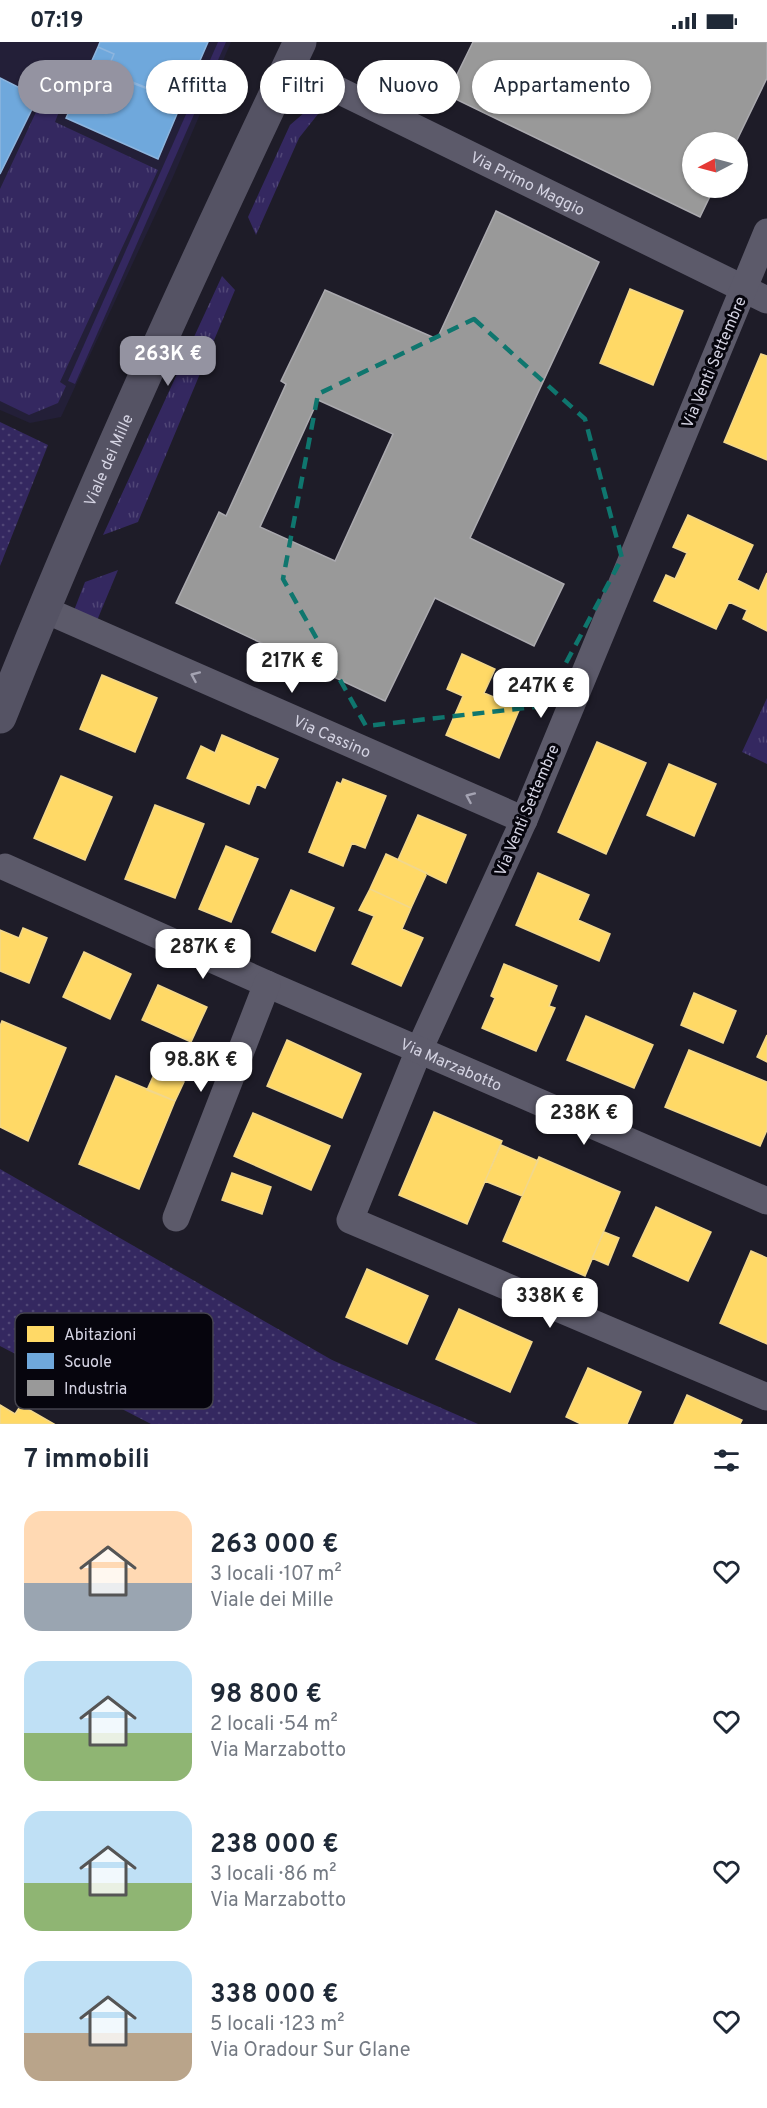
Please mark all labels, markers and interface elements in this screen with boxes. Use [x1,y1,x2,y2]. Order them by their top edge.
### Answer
text: 07:19 [30,8,84,35]
chip: Compra [18,60,134,114]
chip: Affitta [146,60,248,114]
chip: Filtri [260,60,345,114]
chip: Nuovo [357,60,460,114]
chip: Appartamento [472,60,651,114]
north arrow [682,132,748,198]
map controls [682,132,748,198]
street label: Via Primo Maggio [466,148,588,221]
street label: Via Venti Settembre [678,294,752,432]
pin: 263K € [119,336,217,387]
text: 263K € [134,342,202,368]
street label: Viale dei Mille [81,411,139,510]
pin: 217K € [243,643,341,694]
text: 217K € [261,649,323,675]
pin: 247K € [492,668,590,719]
one-way arrow [191,671,202,683]
text: 247K € [507,674,575,700]
street label: Via Cassino [290,712,374,764]
street label: Via Venti Settembre [491,742,565,880]
one-way arrow [465,792,476,804]
pin: 287K € [154,929,252,980]
text: 287K € [170,935,236,961]
street label: Via Marzabotto [397,1035,505,1097]
pin: 98.8K € [146,1042,256,1093]
text: 98.8K € [164,1048,238,1074]
pin: 238K € [535,1095,633,1146]
text: 238K € [550,1101,618,1127]
pin: 338K € [501,1278,599,1329]
text: 338K € [516,1284,584,1310]
legend [15,1313,213,1409]
text: Abitazioni [64,1326,136,1346]
text: Scuole [64,1353,112,1373]
text: Industria [64,1380,127,1400]
text: 7 immobili [24,1444,150,1477]
icon: filters [710,1444,743,1477]
text: 263 000 € [210,1529,338,1562]
icon: home [72,1535,144,1607]
icon: heart [710,1555,743,1588]
text: 3 locali · 107 m² [210,1562,342,1588]
text: Viale dei Mille [210,1588,334,1614]
text: 98 800 € [210,1679,322,1712]
icon: home [72,1685,144,1757]
icon: heart [710,1705,743,1738]
text: 2 locali · 54 m² [210,1712,338,1738]
text: Via Marzabotto [210,1738,346,1764]
text: 238 000 € [210,1829,339,1862]
icon: home [72,1835,144,1907]
icon: heart [710,1855,743,1888]
text: 3 locali · 86 m² [210,1862,337,1888]
text: Via Marzabotto [210,1888,346,1914]
text: 338 000 € [210,1979,339,2012]
icon: home [72,1985,144,2057]
icon: heart [710,2005,743,2038]
text: 5 locali · 123 m² [210,2012,345,2038]
text: Via Oradour Sur Glane [210,2038,410,2064]

